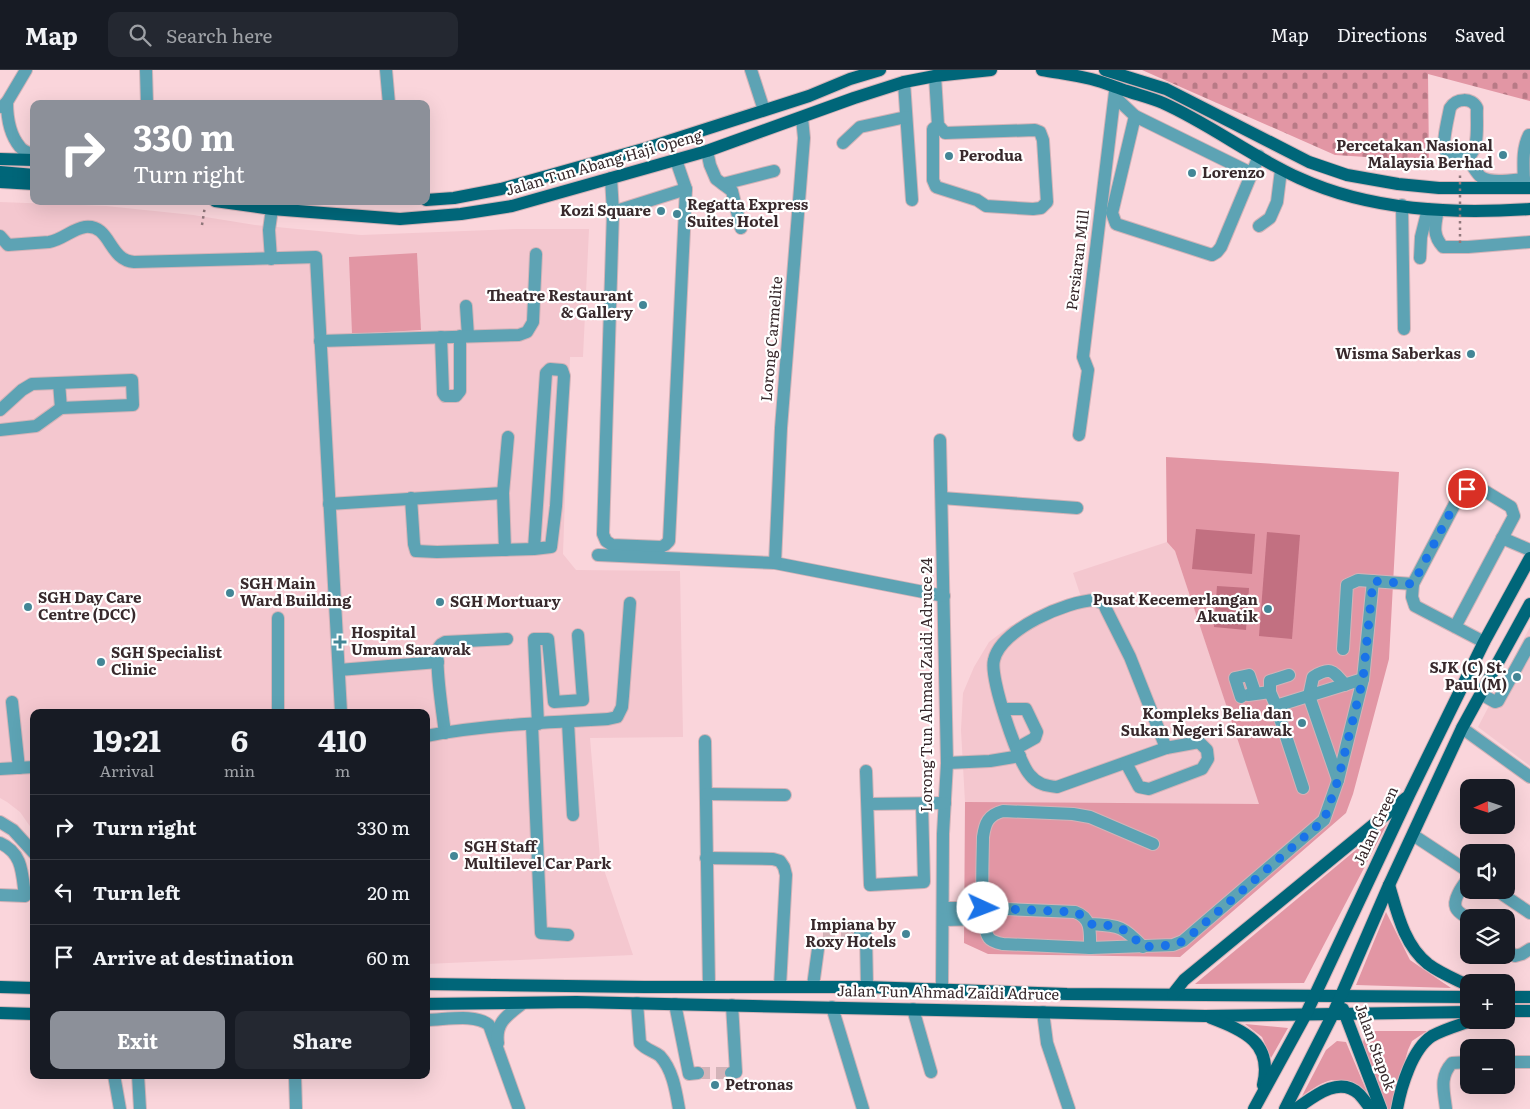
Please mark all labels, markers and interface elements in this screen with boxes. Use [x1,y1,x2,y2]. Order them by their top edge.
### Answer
search box [108,12,458,57]
text: Map [25,17,78,52]
icon: search [126,21,154,49]
text: Search here [166,21,272,49]
text: Map [1271,21,1309,48]
text: Directions [1337,21,1427,48]
text: Saved [1455,21,1505,48]
text: 330 m [133,110,235,162]
icon: right [50,120,115,185]
street label: Jalan Tun Abang Haji Openg [503,122,705,201]
place label: Percetakan Nasional Malaysia Berhad [1336,133,1494,173]
place label: Perodua [959,143,1023,166]
marker: Percetakan Nasional Malaysia Berhad [1497,149,1509,161]
marker: Perodua [943,150,955,162]
text: Turn right [133,157,245,190]
place label: Lorenzo [1202,160,1265,183]
marker: Lorenzo [1186,167,1198,179]
place label: Regatta Express Suites Hotel [687,192,809,232]
place label: Kozi Square [560,198,652,221]
marker: Kozi Square [655,205,667,217]
marker: Regatta Express Suites Hotel [671,208,683,220]
street label: Persiaran Mill [1059,208,1094,312]
street label: Lorong Carmelite [754,275,787,403]
place label: Theatre Restaurant & Gallery [487,283,634,323]
marker: Theatre Restaurant & Gallery [637,299,649,311]
place label: Wisma Saberkas [1335,341,1462,364]
marker: Wisma Saberkas [1465,348,1477,360]
pin [1446,468,1488,510]
icon: arrive [1453,475,1481,503]
street label: Lorong Tun Ahmad Zaidi Adruce 24 [914,558,937,812]
place label: SGH Main Ward Building [240,571,352,611]
place label: SGH Day Care Centre (DCC) [38,585,142,625]
marker: SGH Main Ward Building [224,587,236,599]
place label: Pusat Kecemerlangan Akuatik [1093,587,1259,627]
place label: SGH Mortuary [450,589,561,612]
marker: SGH Mortuary [434,596,446,608]
marker: SGH Day Care Centre (DCC) [22,601,34,613]
marker: Pusat Kecemerlangan Akuatik [1262,603,1274,615]
place label: Hospital Umum Sarawak [351,620,472,660]
marker: Hospital Umum Sarawak [333,635,347,649]
place label: SGH Specialist Clinic [111,640,222,680]
place label: SJK (C) St. Paul (M) [1429,655,1507,695]
marker: SGH Specialist Clinic [95,656,107,668]
marker: SJK (C) St. Paul (M) [1511,671,1523,683]
place label: Kompleks Belia dan Sukan Negeri Sarawak [1121,701,1293,741]
text: 19:21 [93,717,161,761]
text: 6 [231,717,248,761]
text: 410 [318,717,367,761]
marker: Kompleks Belia dan Sukan Negeri Sarawak [1296,717,1308,729]
text: Arrival [100,758,154,782]
text: min [224,758,255,782]
text: m [335,758,350,782]
north arrow [1460,779,1515,834]
map controls [1460,779,1515,1094]
street label: Jalan Green [1346,782,1403,869]
icon: right [50,813,78,841]
text: Turn right [93,813,197,841]
text: 330 m [357,813,410,841]
place label: SGH Staff Multilevel Car Park [464,834,612,874]
button: sound [1460,844,1515,899]
marker: SGH Staff Multilevel Car Park [448,850,460,862]
icon: left [50,878,78,906]
text: Turn left [93,878,180,906]
text: 20 m [367,878,410,906]
position arrow [956,881,1008,933]
button: layers [1460,909,1515,964]
place label: Impiana by Roxy Hotels [805,912,897,952]
marker: Impiana by Roxy Hotels [900,928,912,940]
icon: arrive [50,943,78,971]
text: Arrive at destination [93,943,294,971]
text: 60 m [367,943,410,971]
button: + [1460,974,1515,1029]
street label: Jalan Tun Ahmad Zaidi Adruce [837,978,1060,1005]
street label: Jalan Stapok [1350,1000,1403,1094]
button: Exit [50,1011,225,1069]
button: Share [235,1011,410,1069]
button: − [1460,1039,1515,1094]
place label: Petronas [725,1072,793,1095]
marker: Petronas [709,1079,721,1091]

